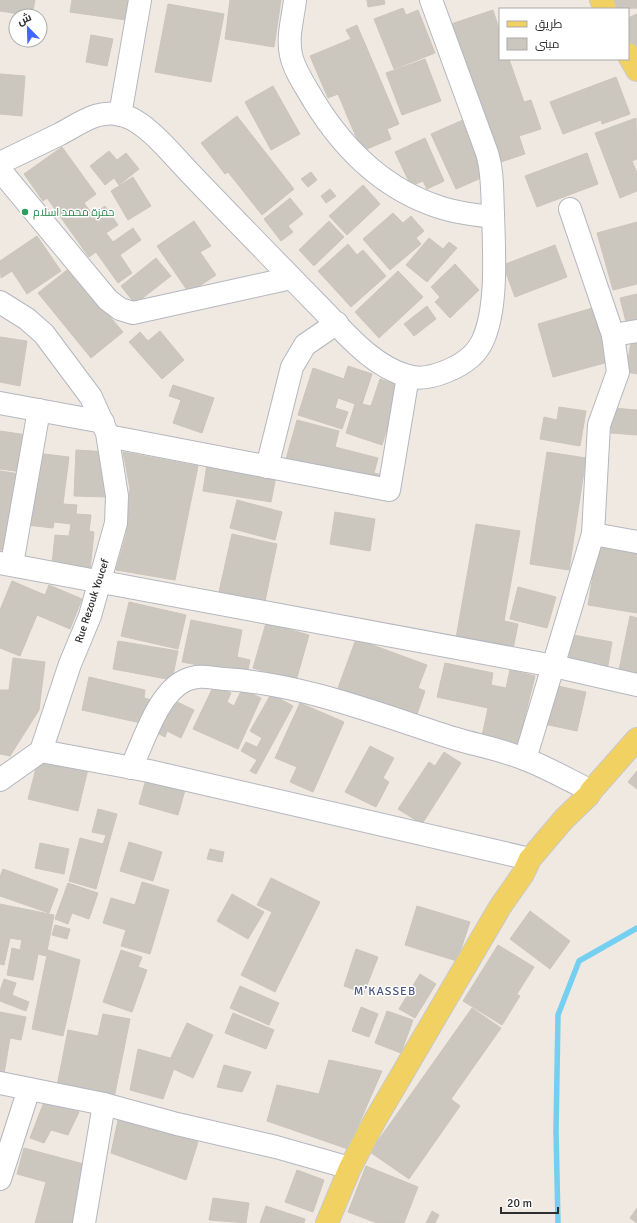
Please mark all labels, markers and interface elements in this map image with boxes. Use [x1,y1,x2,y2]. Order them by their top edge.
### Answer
north arrow [8,8,48,48]
legend [499,8,629,60]
text: ش [15,11,33,28]
text: طريق [535,17,563,32]
text: مبنى [535,37,560,52]
place label: حمزة محمد اسلام [33,206,114,220]
marker: حمزة محمد اسلام [20,207,30,217]
street label: Rue Rezouk Youcef [72,556,112,645]
district label: M’KASSEB [354,984,416,999]
scale bar [501,1189,558,1215]
text: 20 m [507,1196,532,1211]

